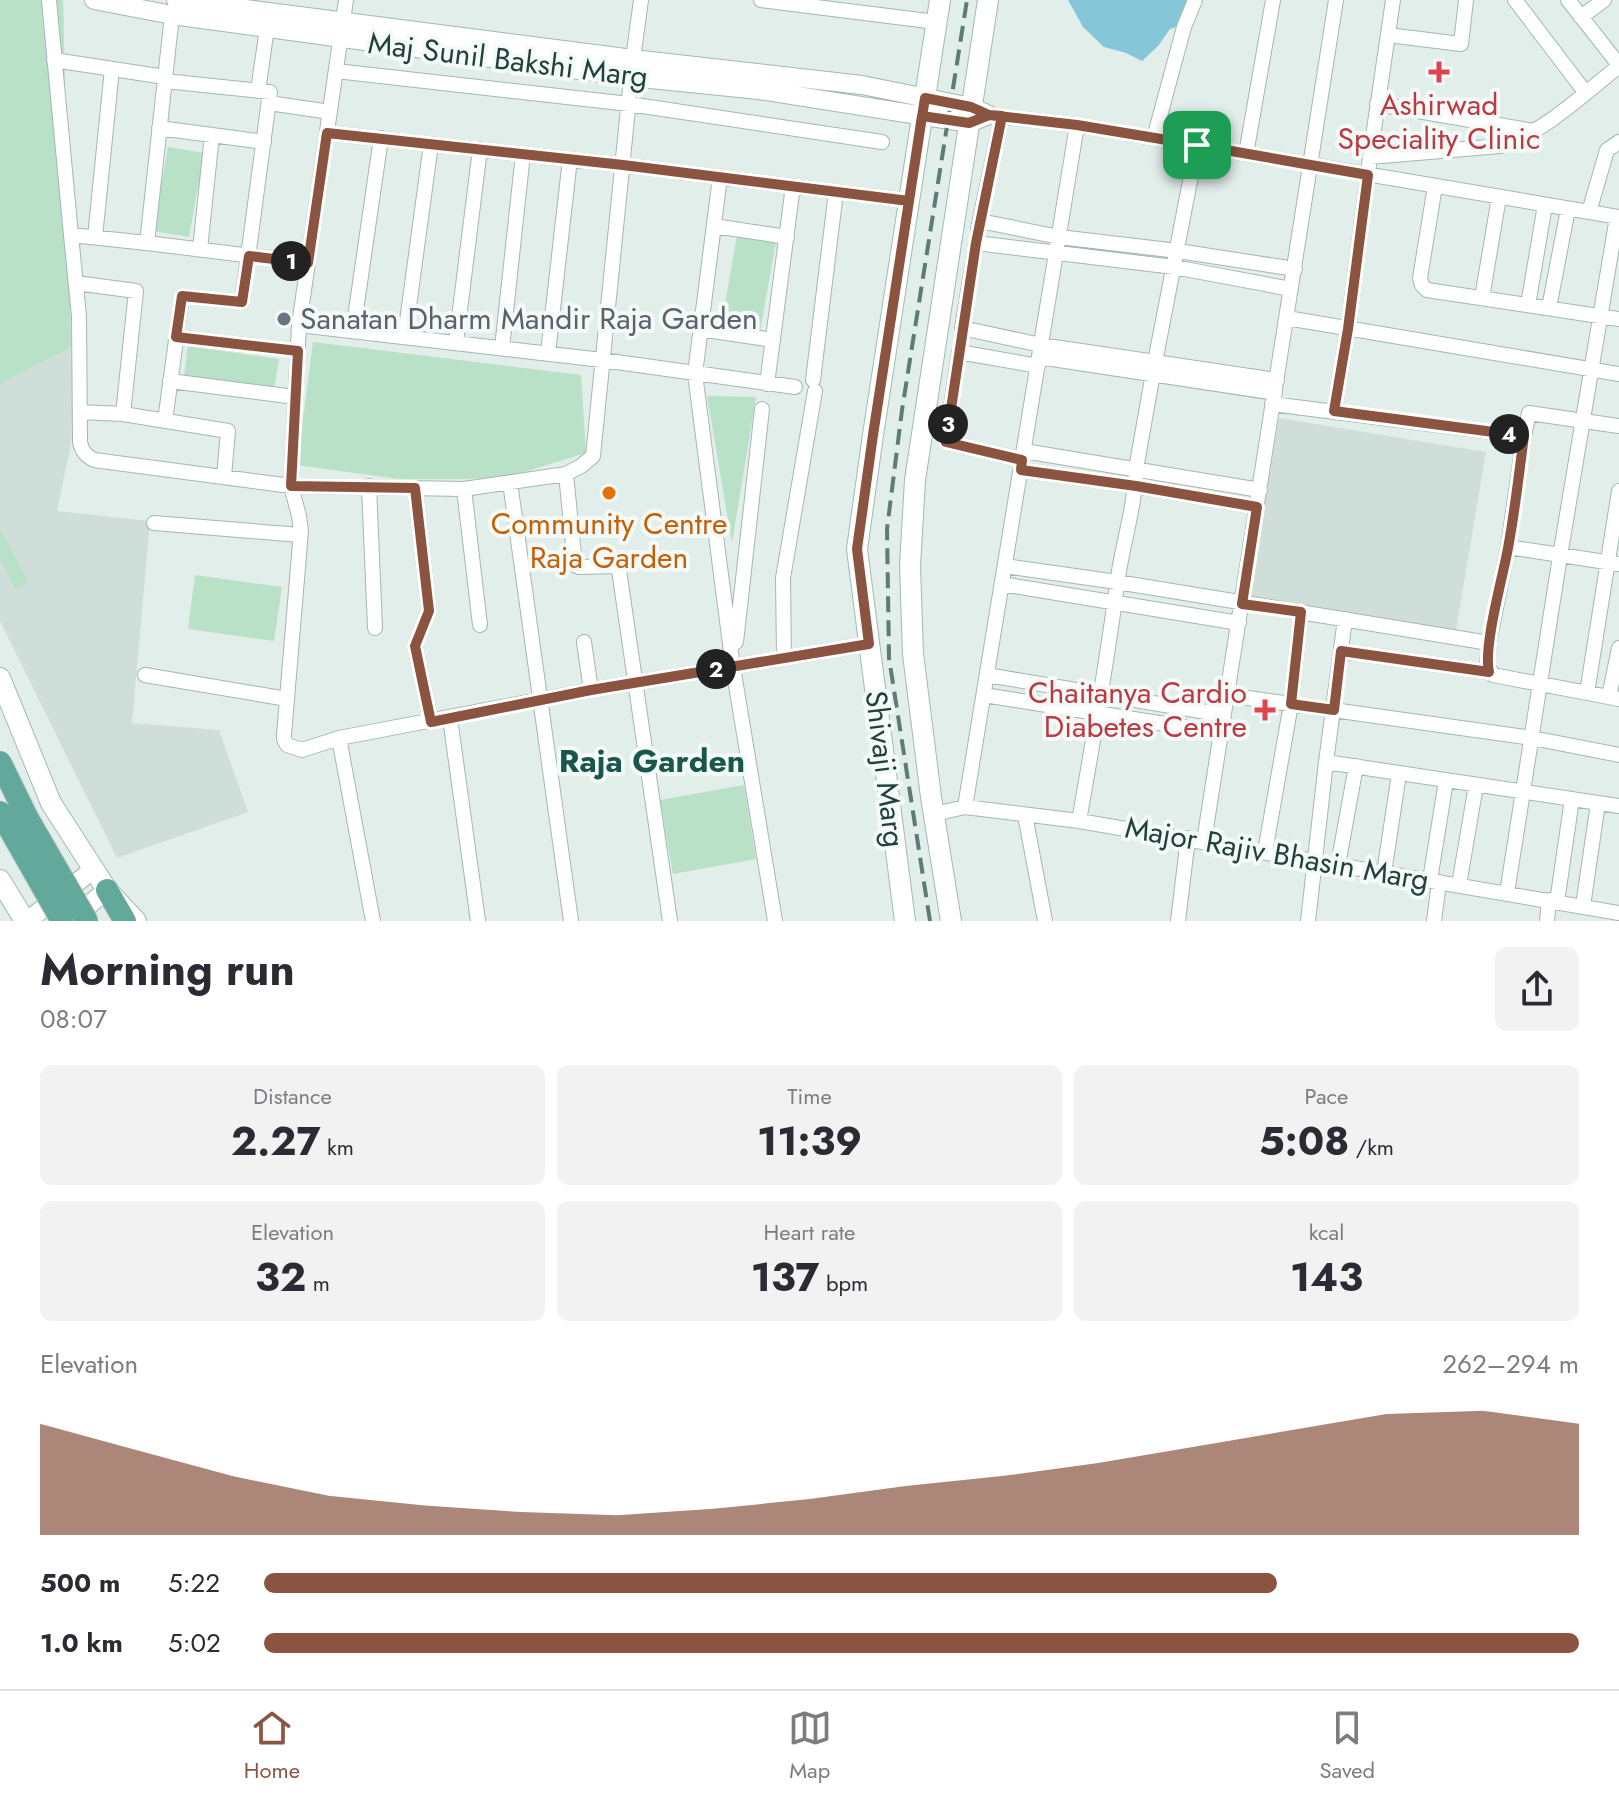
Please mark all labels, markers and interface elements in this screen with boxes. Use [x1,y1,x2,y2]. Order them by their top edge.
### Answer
street label: Maj Sunil Bakshi Marg [366,21,650,98]
marker: Ashirwad Speciality Clinic [1428,61,1450,83]
place label: Ashirwad Speciality Clinic [1338,83,1540,160]
pin [1163,111,1231,179]
icon: arrive [1175,123,1219,167]
pin: 1 [271,241,311,281]
text: 1 [285,245,297,277]
place label: Sanatan Dharm Mandir Raja Garden [300,297,758,340]
marker: Sanatan Dharm Mandir Raja Garden [275,310,293,328]
pin: 3 [928,404,968,444]
text: 3 [941,408,955,440]
pin: 4 [1489,414,1529,454]
text: 4 [1501,418,1517,450]
marker: Community Centre Raja Garden [600,484,618,502]
place label: Community Centre Raja Garden [491,502,727,579]
pin: 2 [696,649,736,689]
text: 2 [709,653,723,685]
place label: Chaitanya Cardio Diabetes Centre [1028,671,1247,748]
street label: Shivaji Marg [855,688,916,850]
marker: Chaitanya Cardio Diabetes Centre [1254,699,1276,721]
district label: Raja Garden [559,738,745,784]
street label: Major Rajiv Bhasin Marg [1122,806,1432,901]
text: Morning run [40,938,295,1002]
button: share [1495,947,1579,1031]
text: 08:07 [40,1000,107,1038]
text: Distance [253,1080,332,1112]
text: Time [787,1080,832,1112]
text: Pace [1305,1080,1348,1112]
text: 2.27 [231,1112,321,1170]
text: 11:39 [757,1112,862,1170]
text: 5:08 [1259,1112,1349,1170]
text: km [321,1131,354,1163]
text: /km [1349,1131,1394,1163]
text: Elevation [251,1216,334,1248]
text: Heart rate [764,1216,855,1248]
text: kcal [1309,1216,1344,1248]
text: 32 [255,1248,306,1306]
text: 137 [751,1248,819,1306]
text: 143 [1290,1248,1363,1306]
text: m [306,1267,330,1299]
text: bpm [819,1267,868,1299]
text: Elevation [40,1345,138,1383]
text: 262–294 m [1442,1345,1579,1383]
text: 500 m [40,1564,120,1602]
text: 5:22 [168,1564,220,1602]
text: 1.0 km [40,1624,123,1662]
text: 5:02 [168,1624,221,1662]
tab: Home [244,1706,300,1786]
tab: Map [788,1706,832,1786]
tab: Saved [1319,1706,1375,1786]

